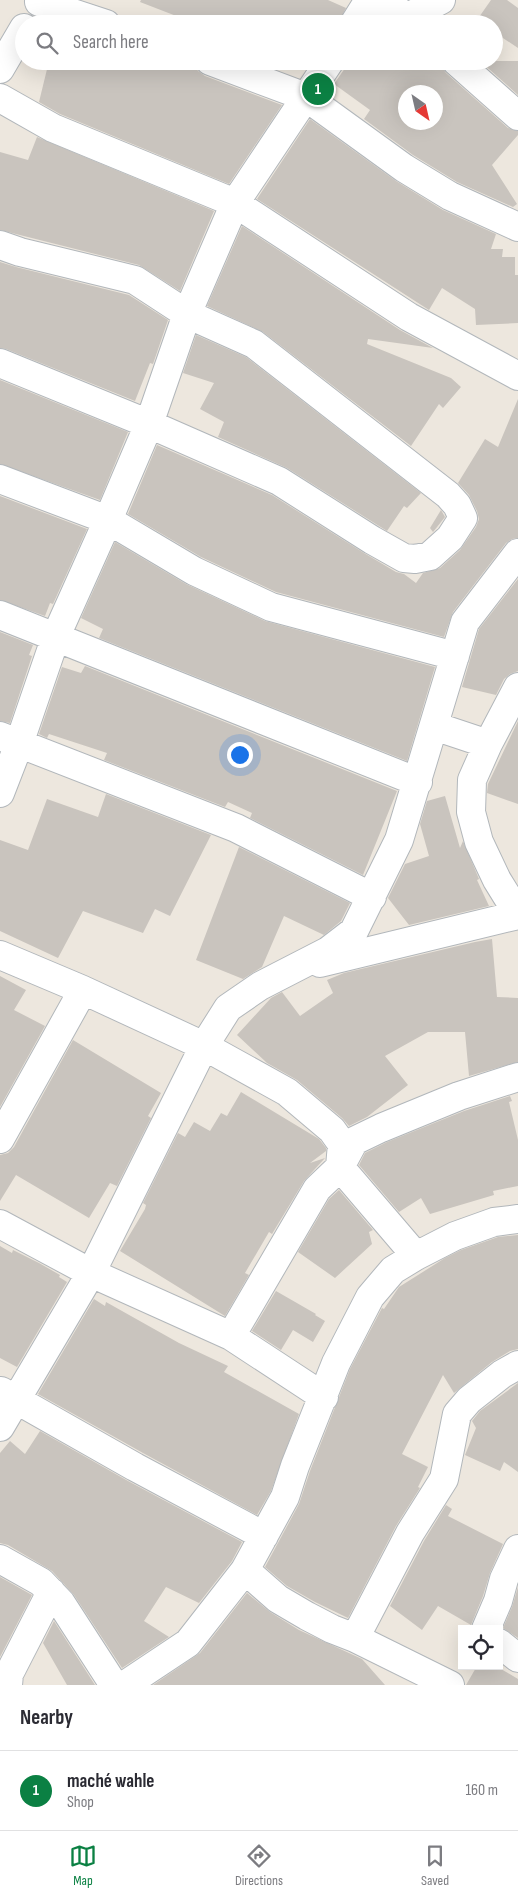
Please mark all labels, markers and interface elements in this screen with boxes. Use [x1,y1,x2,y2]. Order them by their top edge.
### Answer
search box [15,15,503,70]
icon: search [33,29,61,57]
text: Search here [73,31,149,54]
pin: 1 [302,70,334,108]
north arrow [398,85,443,130]
your location [227,742,253,768]
map controls [458,1625,503,1670]
button: locate [458,1625,503,1670]
text: Nearby [20,1705,73,1730]
text: maché wahle [67,1770,154,1793]
text: 1 [33,1781,39,1800]
text: 160 m [465,1781,498,1800]
text: Shop [67,1793,94,1812]
tab: Map [69,1842,97,1889]
tab: Directions [235,1842,283,1889]
tab: Saved [421,1842,449,1889]

